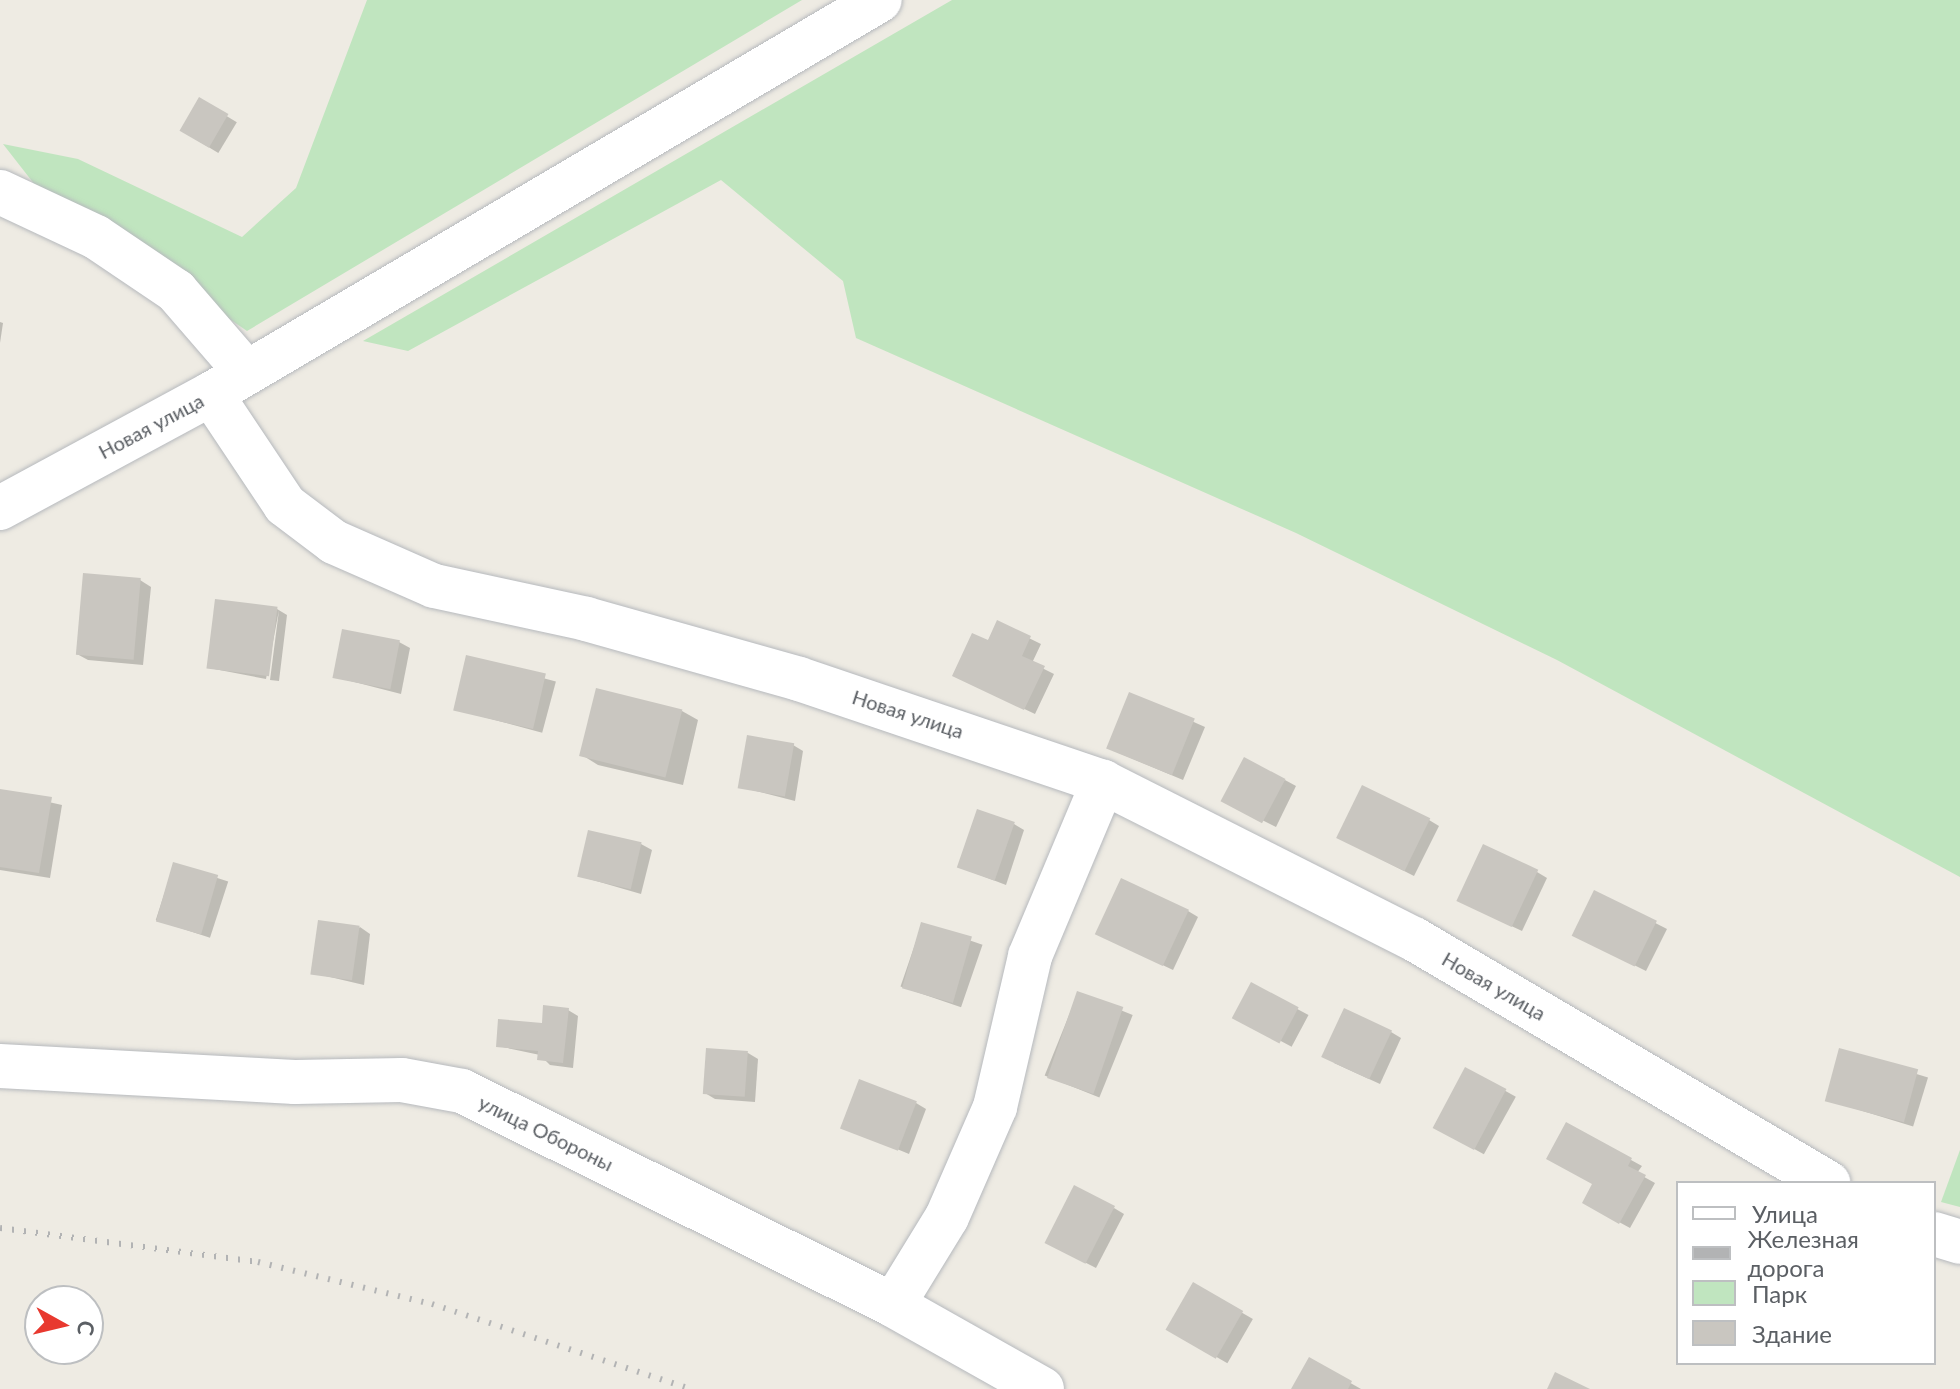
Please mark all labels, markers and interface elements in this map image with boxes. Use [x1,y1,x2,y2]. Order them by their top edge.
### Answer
street label: Новая улица [94,388,208,464]
street label: Новая улица [849,685,967,743]
street label: Новая улица [1438,947,1550,1025]
street label: улица Обороны [475,1090,617,1176]
legend [1676,1181,1936,1365]
text: Улица [1752,1199,1818,1228]
text: Железная дорога [1747,1224,1859,1282]
text: Парк [1752,1279,1807,1308]
north arrow [24,1285,104,1365]
text: С [72,1319,101,1337]
text: Здание [1752,1319,1832,1348]

